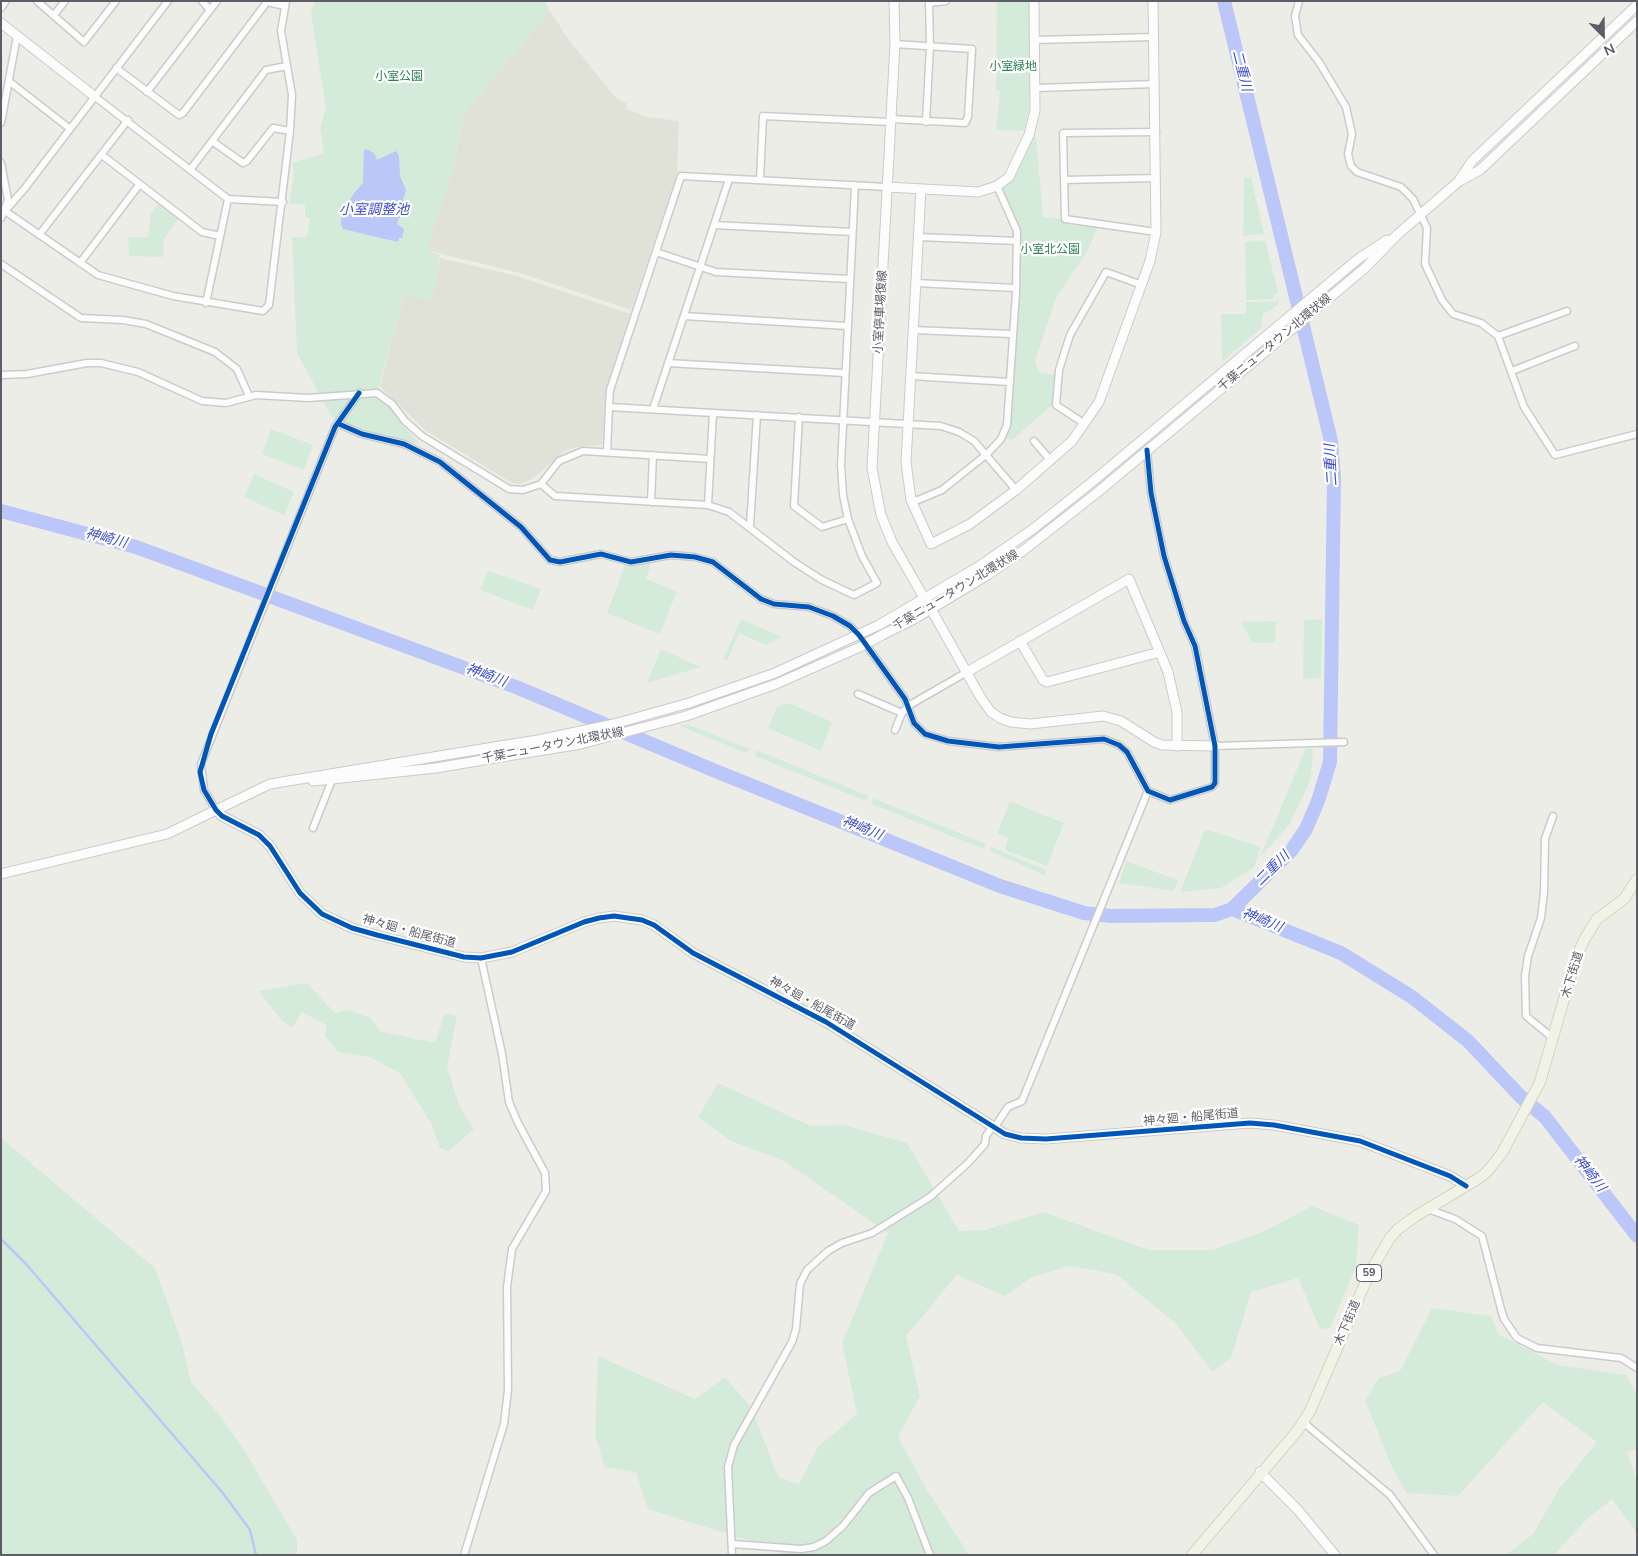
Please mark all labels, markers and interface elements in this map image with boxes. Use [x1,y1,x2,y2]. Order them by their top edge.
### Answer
north arrow [1578,10,1628,60]
text: N [1601,38,1618,60]
water label: 二重川 [1228,49,1254,93]
park label: 小室緑地 [989,60,1037,74]
park label: 小室公園 [375,70,423,84]
water label: 小室調整池 [339,203,409,219]
park label: 小室北公園 [1020,243,1080,257]
street label: 小室停車場復線 [872,270,890,354]
street label: 千葉ニュータウン北環状線 [1215,291,1335,395]
water label: 二重川 [1322,443,1342,487]
water label: 神崎川 [84,525,128,553]
street label: 千葉ニュータウン北環状線 [891,548,1021,634]
water label: 神崎川 [463,661,509,691]
street label: 千葉ニュータウン北環状線 [481,725,625,767]
water label: 神崎川 [839,813,885,845]
water label: 二重川 [1252,848,1294,890]
water label: 神崎川 [1239,905,1285,937]
street label: 神々廻・船尾街道 [361,913,457,951]
street label: 木下街道 [1559,950,1587,1000]
street label: 神々廻・船尾街道 [767,974,857,1034]
street label: 神々廻・船尾街道 [1143,1107,1239,1129]
water label: 神崎川 [1569,1152,1609,1196]
road number: 59 [1356,1264,1382,1282]
street label: 木下街道 [1332,1298,1364,1348]

